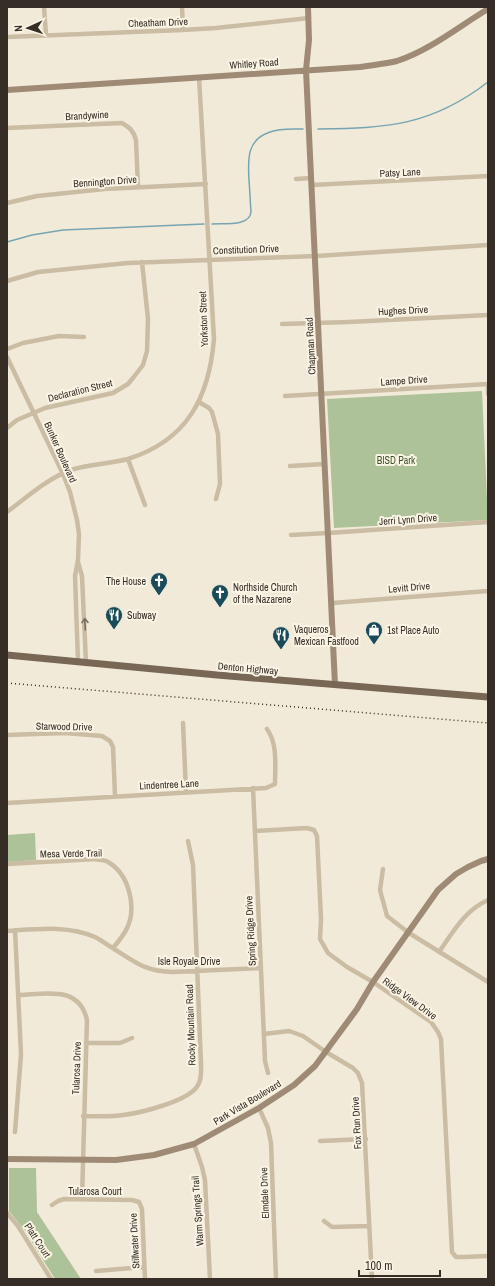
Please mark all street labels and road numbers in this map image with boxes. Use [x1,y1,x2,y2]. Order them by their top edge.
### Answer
street label: Cheatham Drive [128,15,189,30]
street label: Whitley Road [229,55,279,72]
street label: Brandywine [65,108,109,123]
street label: Patsy Lane [379,165,421,180]
street label: Bennington Drive [73,173,138,190]
street label: Constitution Drive [213,242,280,257]
street label: Yorkston Street [196,290,211,347]
street label: Hughes Drive [378,303,429,318]
street label: Chapman Road [303,317,318,375]
street label: Lampe Drive [380,372,428,389]
street label: Declaration Street [46,376,114,405]
street label: Bunker Boulevard [41,420,80,485]
street label: Jerri Lynn Drive [379,511,438,528]
street label: Levitt Drive [388,579,431,596]
street label: Denton Highway [217,659,280,678]
street label: Starwood Drive [36,720,93,733]
street label: Lindentree Lane [139,776,200,793]
street label: Mesa Verde Trail [40,846,102,861]
street label: Spring Ridge Drive [242,895,259,966]
street label: Isle Royale Drive [158,955,221,968]
street label: Ridge View Drive [380,974,440,1023]
street label: Rocky Mountain Road [183,984,198,1066]
street label: Tularosa Drive [69,1041,84,1095]
street label: Park Vista Boulevard [211,1077,284,1128]
street label: Fox Run Drive [349,1096,364,1150]
street label: Elmdale Drive [257,1167,272,1219]
street label: Warm Springs Trail [189,1175,206,1247]
street label: Tularosa Court [68,1185,122,1198]
street label: Stillwater Drive [127,1212,142,1269]
street label: Platt Court [22,1220,54,1261]

